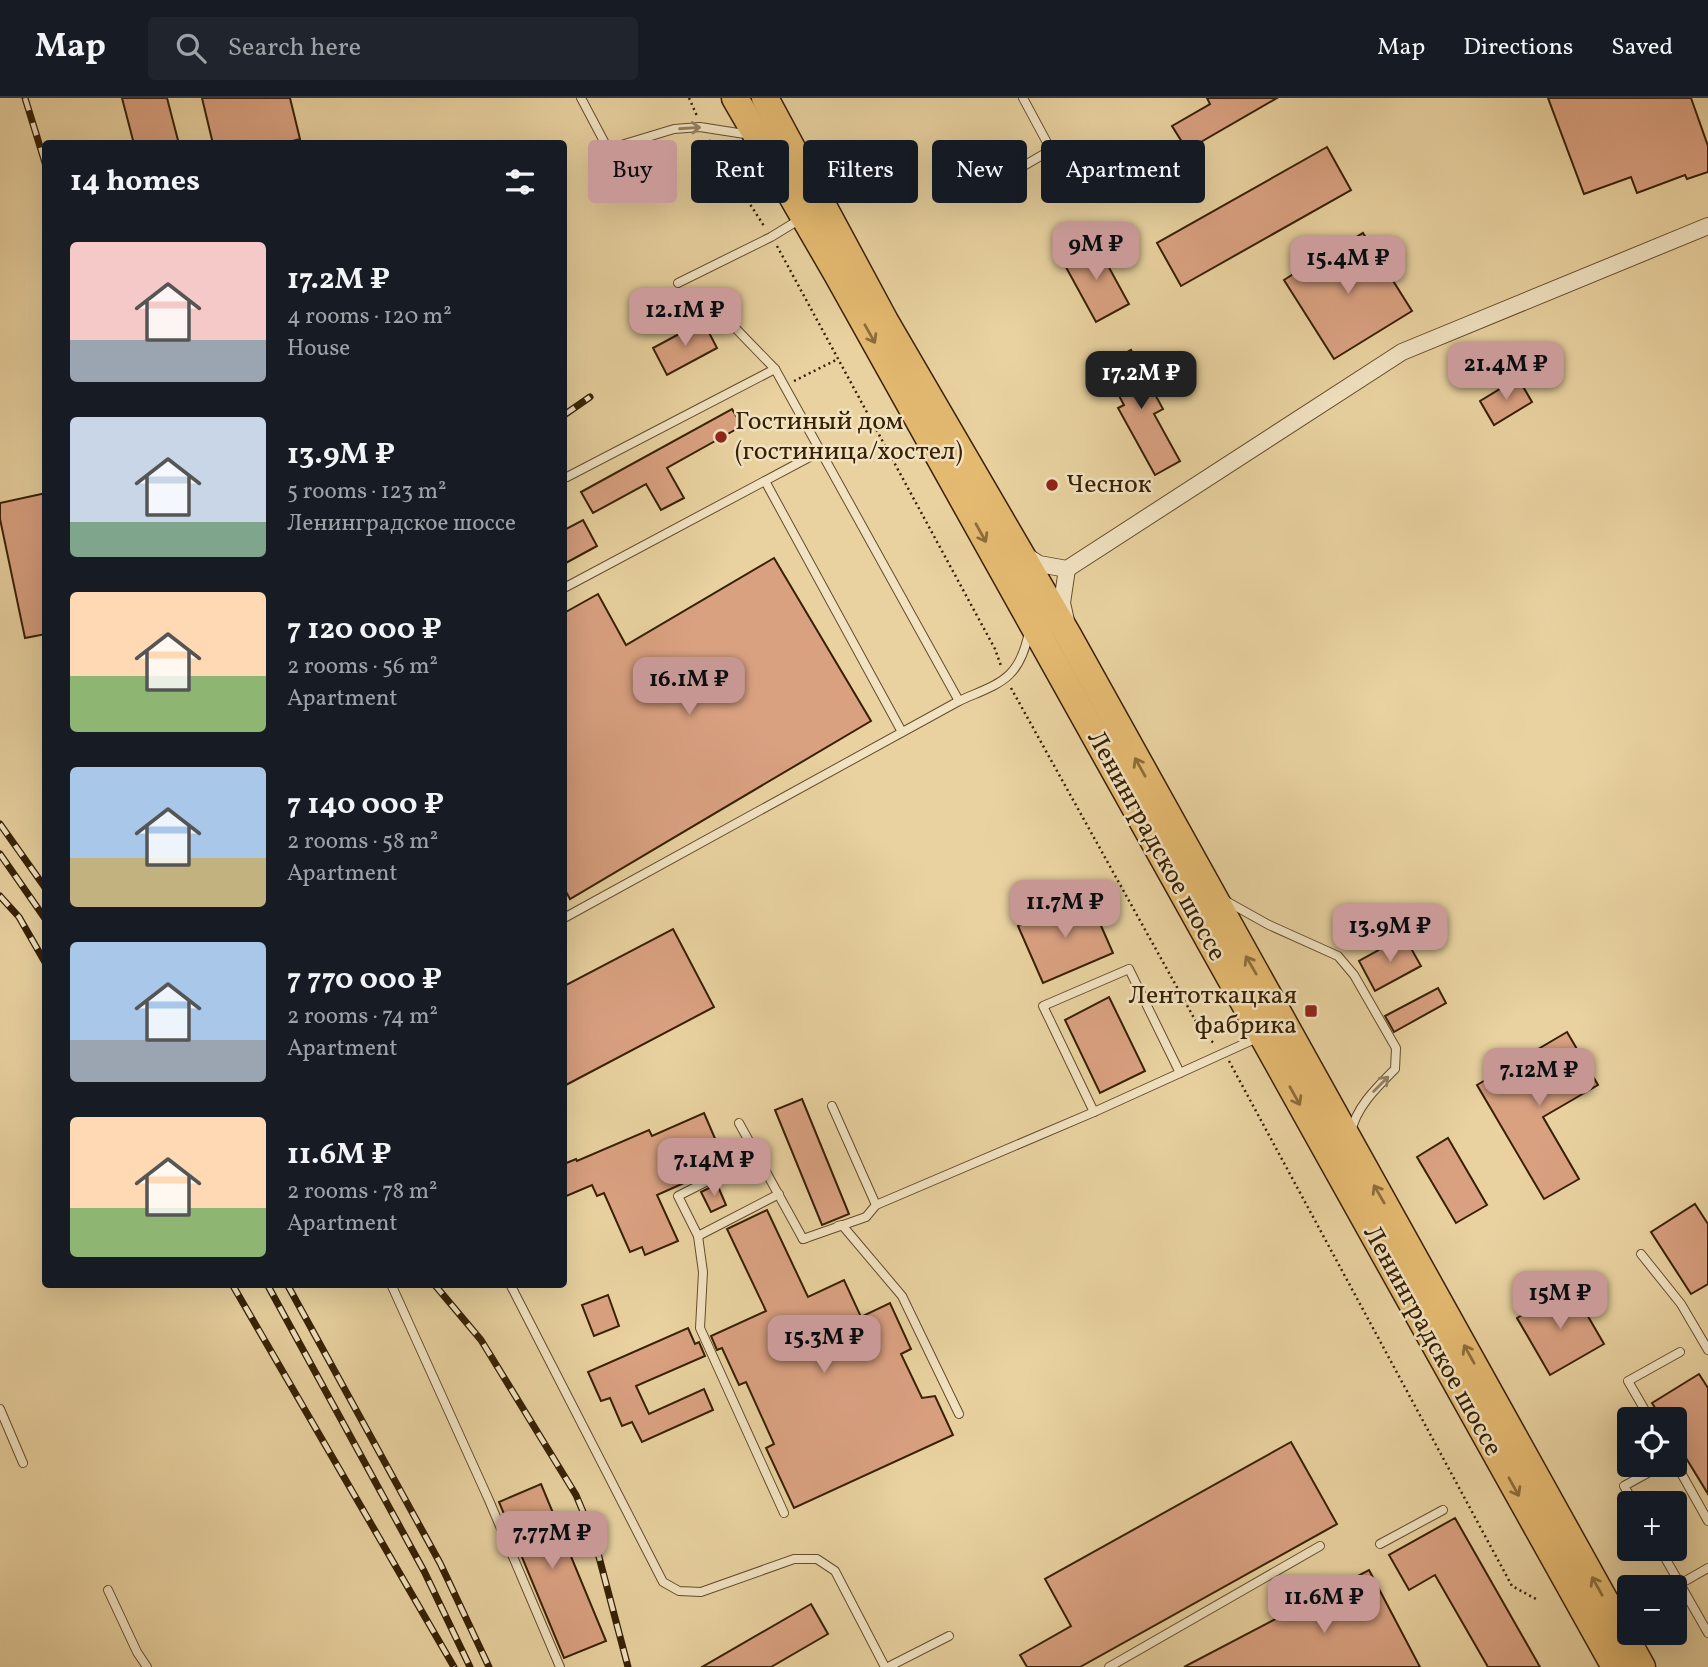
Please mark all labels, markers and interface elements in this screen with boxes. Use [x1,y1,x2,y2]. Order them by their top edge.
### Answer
search box [148,17,638,80]
text: Map [35,25,106,71]
icon: search [172,29,210,67]
text: Search here [228,30,361,66]
text: Map [1377,31,1425,65]
text: Directions [1463,31,1573,65]
text: Saved [1611,31,1673,65]
one-way arrow [678,122,701,135]
chip: Buy [588,140,677,203]
chip: Rent [691,140,789,203]
chip: Filters [803,140,918,203]
chip: New [932,140,1027,203]
chip: Apartment [1041,140,1205,203]
text: 14 homes [70,161,200,203]
icon: filters [501,163,539,201]
pin: 9M ₽ [1055,222,1137,282]
text: 9M ₽ [1068,229,1124,261]
pin: 15.4M ₽ [1283,236,1413,296]
text: 15.4M ₽ [1306,243,1390,275]
text: 17.2M ₽ [287,259,390,301]
icon: home [126,270,210,354]
pin: 12.1M ₽ [620,288,750,348]
text: 12.1M ₽ [645,295,725,327]
text: 4 rooms · 120 m² [287,301,452,333]
one-way arrow [864,323,877,344]
text: House [287,333,350,365]
pin: 21.4M ₽ [1441,342,1571,402]
text: 21.4M ₽ [1464,349,1548,381]
pin: 17.2M ₽ [1076,352,1206,411]
text: 17.2M ₽ [1101,358,1181,390]
place label: Гостиный дом (гостиница/хостел) [735,404,963,470]
marker: Гостиный дом (гостиница/хостел) [713,429,729,445]
text: 13.9M ₽ [287,434,395,476]
icon: home [126,445,210,529]
place label: Чеснок [1066,467,1152,503]
text: 5 rooms · 123 m² [287,476,447,508]
marker: Чеснок [1044,477,1060,493]
text: Ленинградское шоссе [287,508,516,540]
one-way arrow [974,522,988,542]
text: 7 120 000 ₽ [287,609,442,651]
icon: home [126,620,210,704]
text: 2 rooms · 56 m² [287,651,438,683]
pin: 16.1M ₽ [624,658,754,717]
text: 16.1M ₽ [649,664,729,696]
text: Apartment [287,683,398,715]
street label: Ленинградское шоссе [1078,724,1234,968]
one-way arrow [1133,757,1147,777]
text: 7 140 000 ₽ [287,784,444,826]
icon: home [126,795,210,879]
text: 2 rooms · 58 m² [287,826,438,858]
text: Apartment [287,858,398,890]
pin: 11.7M ₽ [1000,880,1130,940]
text: 11.7M ₽ [1026,887,1104,919]
pin: 13.9M ₽ [1325,904,1455,964]
text: 13.9M ₽ [1349,911,1431,943]
one-way arrow [1244,955,1257,976]
text: 7 770 000 ₽ [287,959,442,1001]
icon: home [126,970,210,1054]
place label: Лентоткацкая фабрика [1128,978,1297,1044]
text: 2 rooms · 74 m² [287,1001,438,1033]
marker: Лентоткацкая фабрика [1303,1003,1319,1019]
text: Apartment [287,1033,398,1065]
pin: 7.12M ₽ [1474,1048,1604,1108]
text: 7.12M ₽ [1499,1055,1579,1087]
one-way arrow [1372,1075,1389,1092]
one-way arrow [1289,1085,1302,1106]
text: 11.6M ₽ [287,1134,392,1176]
pin: 7.14M ₽ [649,1138,779,1198]
icon: home [126,1145,210,1229]
text: 7.14M ₽ [673,1145,755,1177]
text: 2 rooms · 78 m² [287,1176,438,1208]
one-way arrow [1372,1184,1386,1204]
text: Apartment [287,1208,398,1240]
street label: Ленинградское шоссе [1354,1219,1510,1463]
pin: 15M ₽ [1511,1272,1609,1331]
text: 15M ₽ [1529,1278,1591,1310]
pin: 15.3M ₽ [759,1316,889,1375]
text: 15.3M ₽ [784,1322,864,1354]
one-way arrow [1462,1345,1476,1365]
map controls [1617,1407,1687,1645]
button: locate [1617,1407,1687,1477]
one-way arrow [1507,1476,1521,1496]
button: + [1617,1491,1687,1561]
pin: 7.77M ₽ [487,1512,617,1571]
text: 7.77M ₽ [512,1518,592,1550]
button: − [1617,1575,1687,1645]
pin: 11.6M ₽ [1259,1576,1389,1635]
one-way arrow [1590,1576,1604,1596]
text: 11.6M ₽ [1284,1582,1364,1614]

